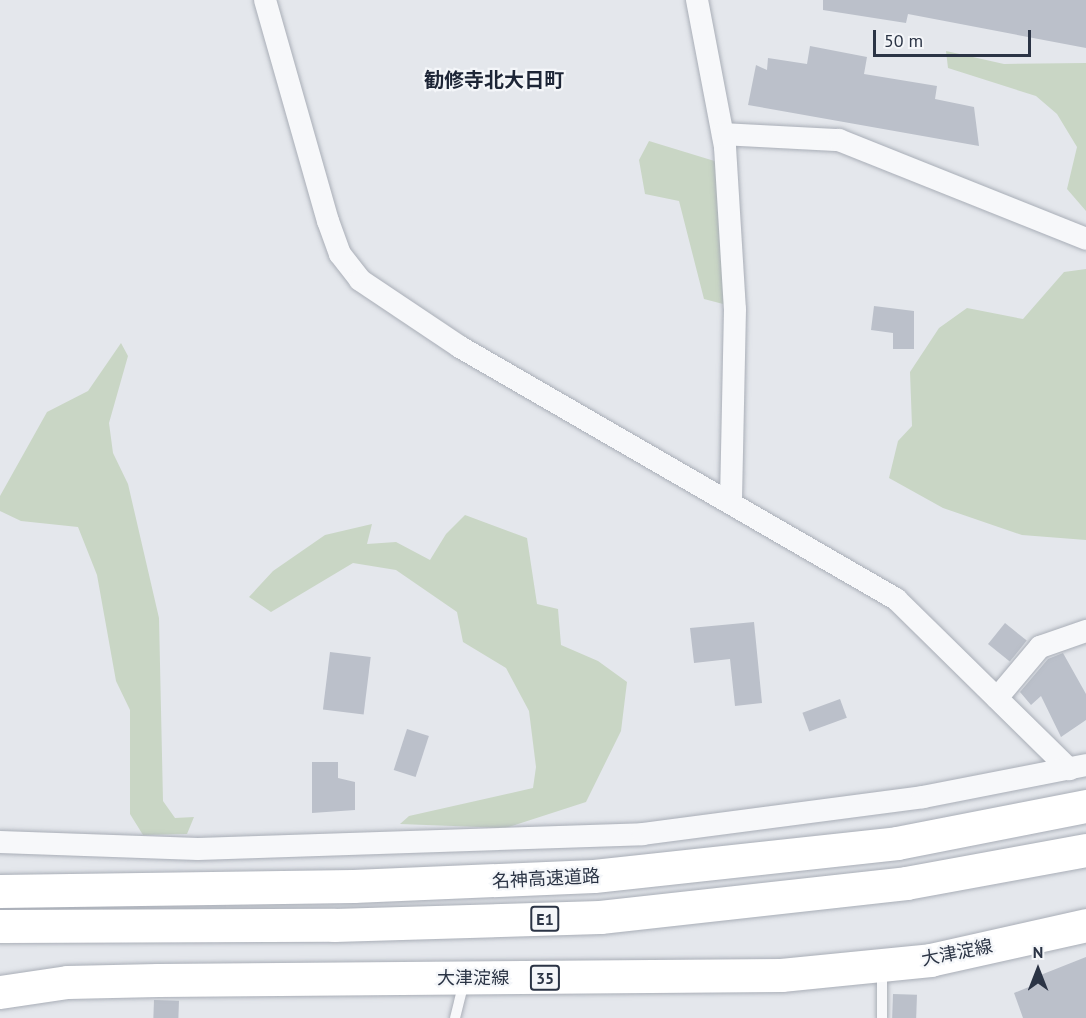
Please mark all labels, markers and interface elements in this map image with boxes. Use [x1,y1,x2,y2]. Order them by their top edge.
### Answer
scale bar [876,18,1034,56]
text: 50 m [884,29,923,52]
district label: 勧修寺北大日町 [424,68,564,92]
street label: 名神高速道路 [492,865,600,893]
road number: E1 [530,906,560,932]
street label: 大津淀線 [920,936,994,970]
north arrow [1008,940,1068,1000]
text: N [1033,942,1043,962]
road number: 35 [528,965,562,991]
street label: 大津淀線 [437,967,509,989]

